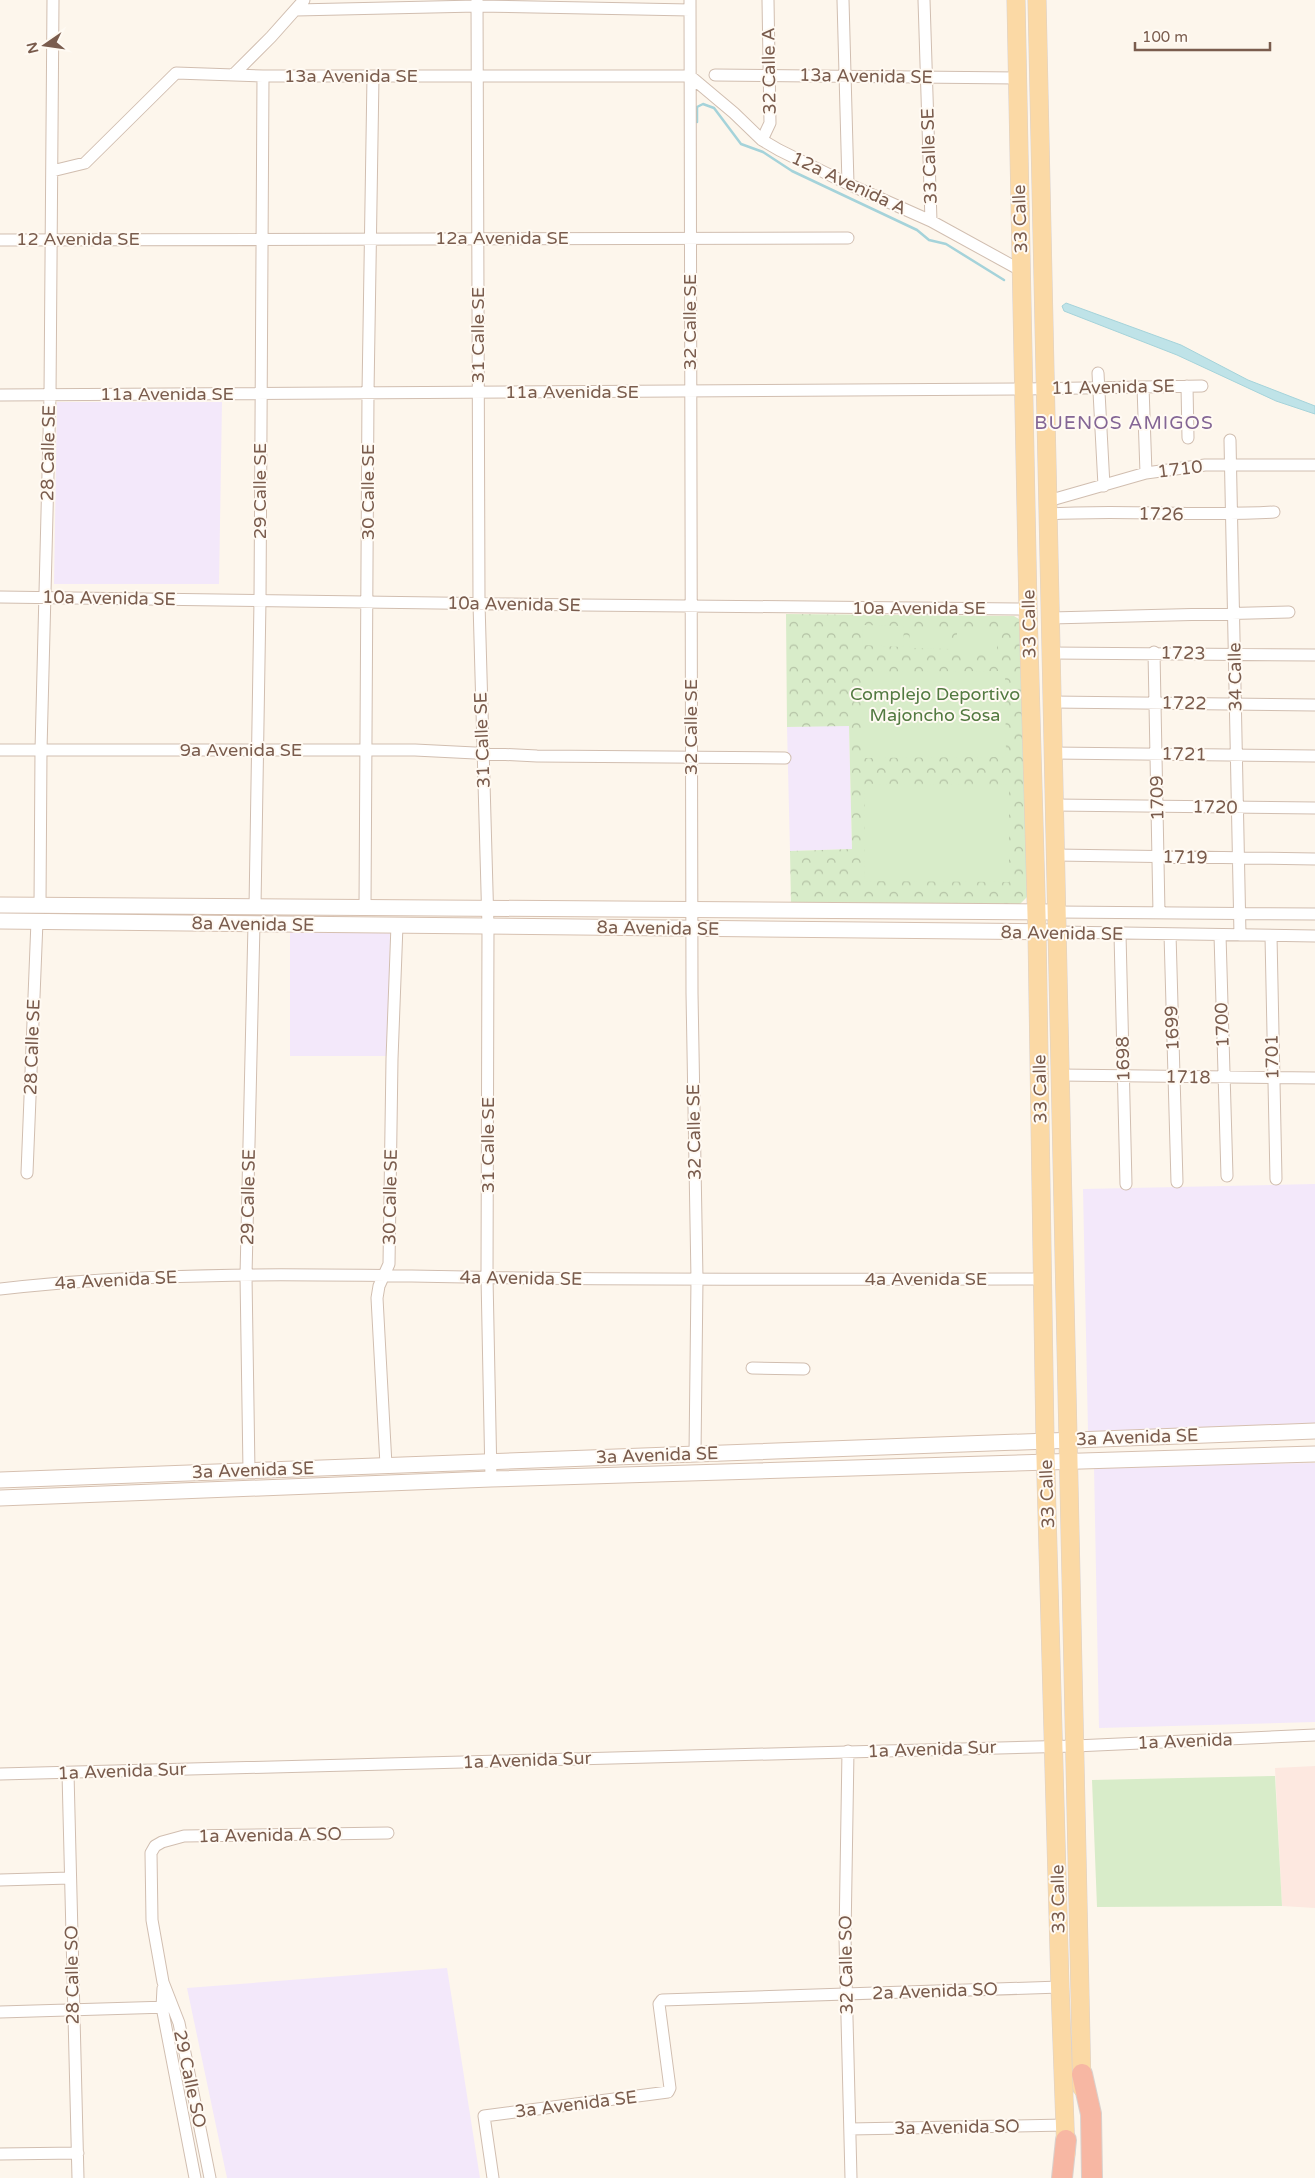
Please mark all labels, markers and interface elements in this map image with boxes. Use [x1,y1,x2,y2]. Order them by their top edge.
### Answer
north arrow [20,20,70,70]
scale bar [1135,20,1270,52]
street label: 32 Calle A [757,27,781,115]
text: 100 m [1142,28,1188,46]
text: N [23,40,42,55]
street label: 13a Avenida SE [799,64,933,88]
street label: 13a Avenida SE [284,65,418,87]
street label: 33 Calle SE [916,107,942,205]
street label: 12a Avenida A [788,147,910,219]
street label: 33 Calle [1008,184,1032,254]
street label: 12a Avenida SE [435,227,569,249]
street label: 12 Avenida SE [16,228,140,250]
street label: 32 Calle SE [679,274,701,370]
street label: 31 Calle SE [467,287,489,383]
street label: 11 Avenida SE [1051,375,1175,399]
street label: 11a Avenida SE [505,381,639,403]
street label: 11a Avenida SE [100,383,234,405]
street label: 28 Calle SE [36,405,60,501]
district label: BUENOS AMIGOS [1034,412,1214,434]
street label: 29 Calle SE [249,443,271,539]
street label: 30 Calle SE [357,444,379,540]
street label: 1710 [1156,455,1204,483]
street label: 1726 [1138,503,1184,525]
street label: 10a Avenida SE [42,586,176,610]
street label: 33 Calle [1017,589,1041,659]
street label: 10a Avenida SE [447,592,581,616]
street label: 10a Avenida SE [852,597,986,619]
street label: 1723 [1160,642,1206,664]
street label: 34 Calle [1223,642,1247,712]
street label: 32 Calle SE [680,679,702,775]
park label: Complejo Deportivo Majoncho Sosa [850,683,1020,726]
street label: 31 Calle SE [469,691,495,789]
street label: 1722 [1161,692,1207,714]
street label: 9a Avenida SE [180,739,302,761]
street label: 1721 [1161,743,1207,765]
street label: 1709 [1146,775,1168,821]
street label: 1720 [1192,796,1238,818]
street label: 1719 [1162,846,1208,868]
street label: 8a Avenida SE [191,912,315,936]
street label: 8a Avenida SE [596,916,720,940]
street label: 8a Avenida SE [1000,921,1124,945]
street label: 28 Calle SE [19,998,45,1096]
street label: 1700 [1210,1002,1234,1048]
street label: 1699 [1160,1005,1184,1051]
street label: 1701 [1261,1034,1283,1080]
street label: 1698 [1112,1036,1134,1082]
street label: 33 Calle [1028,1054,1052,1124]
street label: 1718 [1165,1066,1211,1088]
street label: 32 Calle SE [682,1084,706,1180]
street label: 31 Calle SE [477,1097,499,1193]
street label: 29 Calle SE [236,1149,260,1245]
street label: 30 Calle SE [378,1149,402,1245]
street label: 4a Avenida SE [54,1266,178,1294]
street label: 4a Avenida SE [459,1266,583,1290]
street label: 4a Avenida SE [865,1268,987,1290]
street label: 3a Avenida SE [1075,1424,1199,1450]
street label: 3a Avenida SE [595,1442,719,1468]
street label: 3a Avenida SE [191,1457,315,1483]
street label: 33 Calle [1035,1459,1059,1529]
street label: 1a Avenida [1137,1728,1233,1754]
street label: 1a Avenida Sur [867,1736,997,1762]
street label: 1a Avenida Sur [462,1747,592,1773]
street label: 1a Avenida Sur [57,1758,187,1784]
street label: 1a Avenida A SO [198,1823,342,1847]
street label: 33 Calle [1046,1864,1070,1934]
street label: 32 Calle SO [834,1915,858,2015]
street label: 28 Calle SO [60,1925,84,2025]
street label: 2a Avenida SO [872,1978,998,2004]
street label: 29 Calle SO [169,2028,211,2130]
street label: 3a Avenida SE [514,2086,638,2122]
street label: 3a Avenida SO [894,2115,1020,2139]

